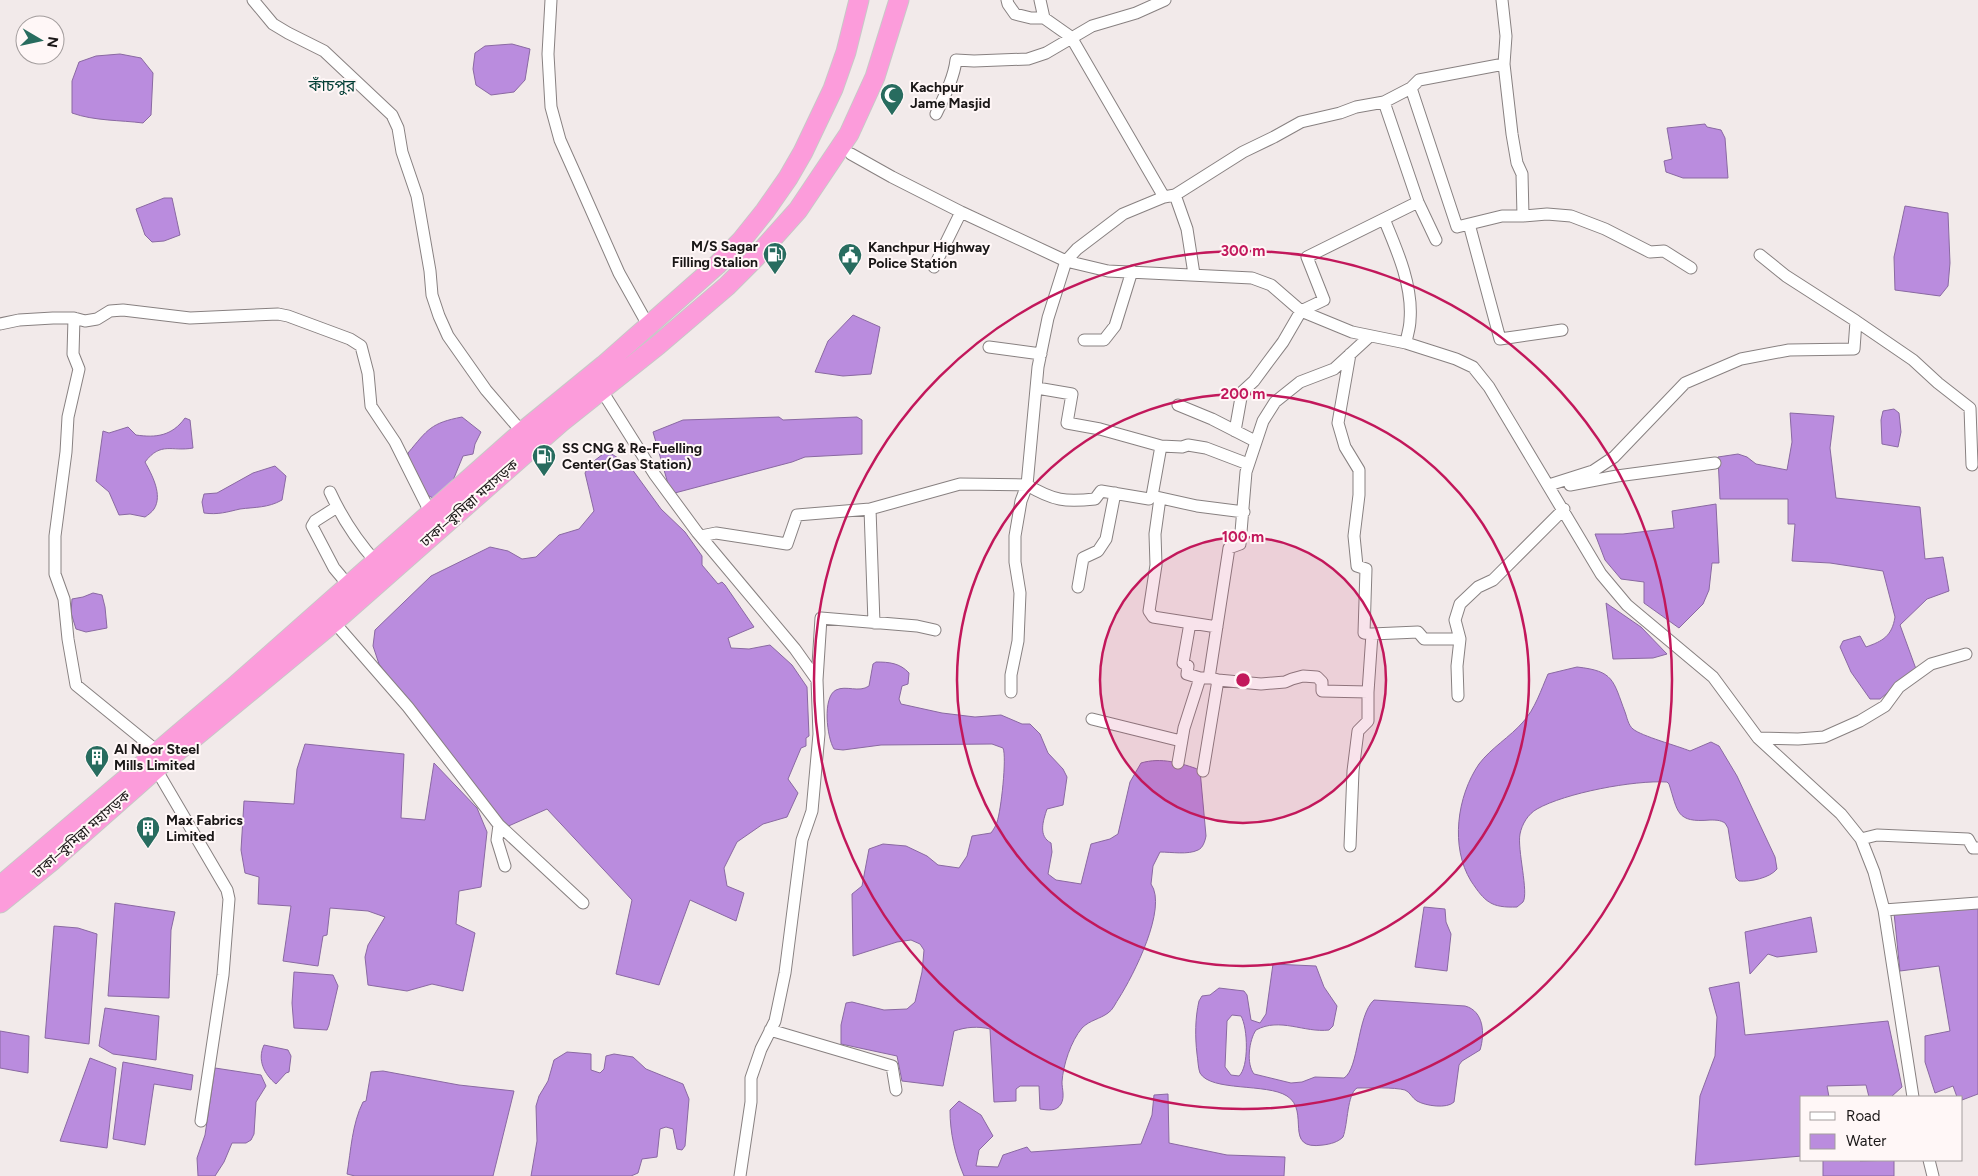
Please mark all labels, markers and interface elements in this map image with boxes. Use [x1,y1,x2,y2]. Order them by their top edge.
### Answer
north arrow [15,15,65,65]
text: N [43,35,62,49]
district label: কাঁচপুর [308,76,356,95]
place label: Kachpur Jame Masjid [910,79,991,112]
mosque icon: Kachpur Jame Masjid [879,82,905,116]
place label: M/S Sagar Filling Stalion [672,238,759,271]
place label: Kanchpur Highway Police Station [868,239,991,272]
fuel station icon: M/S Sagar Filling Stalion [762,241,788,275]
public building icon: Kanchpur Highway Police Station [837,242,863,276]
text: 300 m [1221,242,1265,260]
text: 200 m [1221,385,1265,403]
place label: SS CNG & Re-Fuelling Center(Gas Station) [562,440,702,473]
fuel station icon: SS CNG & Re-Fuelling Center(Gas Station) [531,443,557,477]
street label: ঢাকা–কুমিল্লা মহাসড়ক [416,456,522,551]
text: 100 m [1222,528,1264,546]
centre of rings [1234,671,1252,689]
place label: Al Noor Steel Mills Limited [114,741,199,774]
building icon: Al Noor Steel Mills Limited [84,744,110,778]
street label: ঢাকা–কুমিল্লা মহাসড়ক [28,787,134,882]
place label: Max Fabrics Limited [166,812,243,845]
building icon: Max Fabrics Limited [135,815,161,849]
legend [1800,1096,1963,1161]
text: Road [1846,1107,1881,1125]
text: Water [1846,1132,1886,1150]

